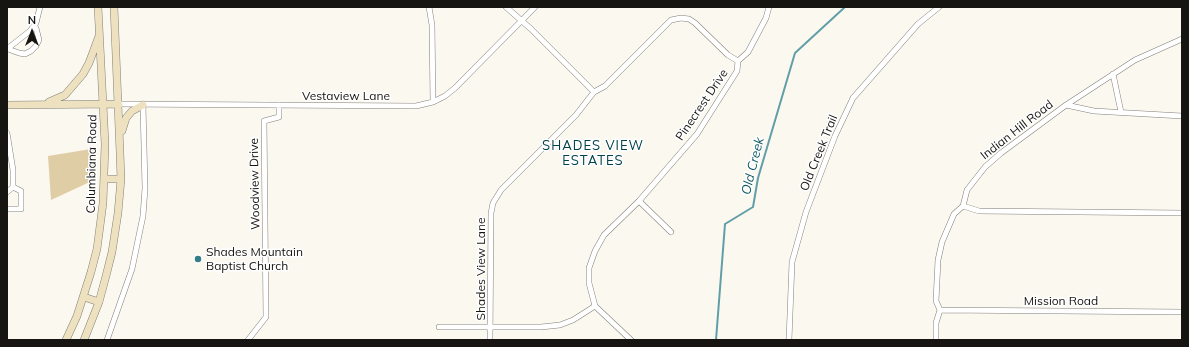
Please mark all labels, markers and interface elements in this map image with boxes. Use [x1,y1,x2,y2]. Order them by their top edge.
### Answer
north arrow [12,12,52,52]
text: N [28,13,36,27]
street label: Pinecrest Drive [673,66,731,144]
street label: Vestaview Lane [302,89,390,103]
street label: Indian Hill Road [978,97,1056,163]
street label: Old Creek Trail [797,113,841,193]
street label: Columbiana Road [84,114,100,214]
water label: Old Creek [738,136,768,196]
street label: Woodview Drive [247,138,263,230]
district label: SHADES VIEW ESTATES [542,138,644,169]
street label: Shades View Lane [474,217,488,321]
place label: Shades Mountain Baptist Church [206,245,303,273]
marker: Shades Mountain Baptist Church [193,254,203,264]
street label: Mission Road [1024,294,1098,308]

